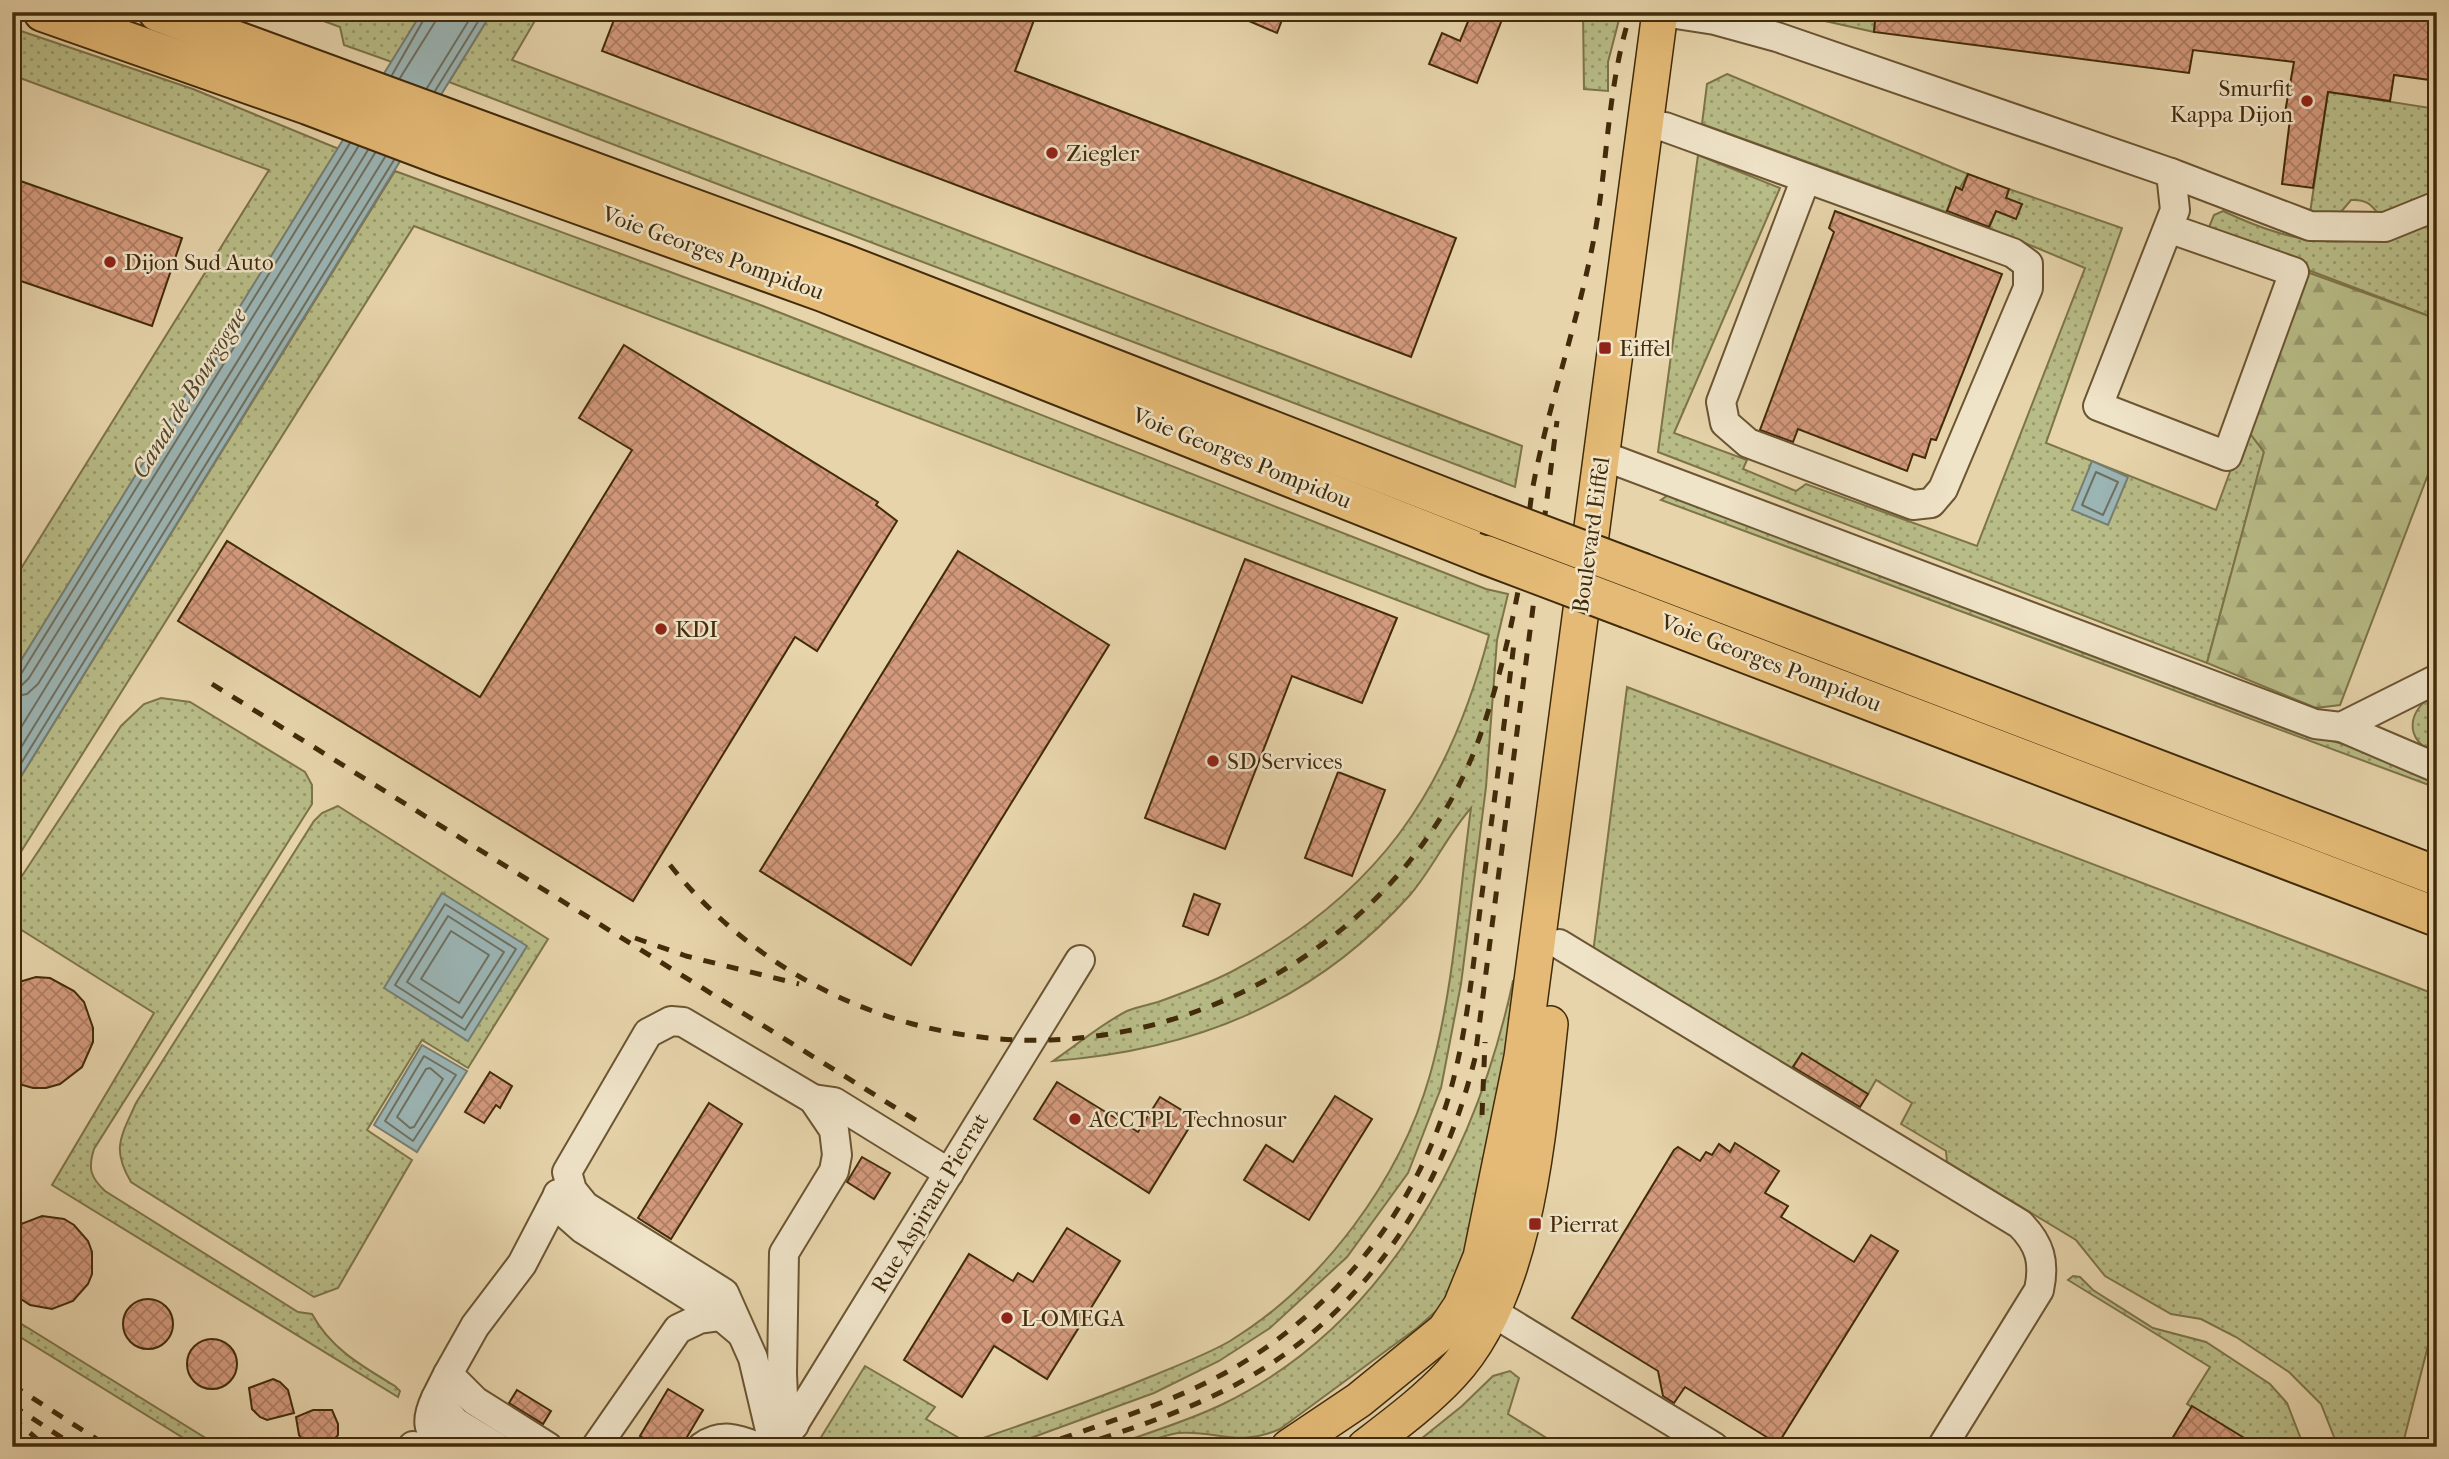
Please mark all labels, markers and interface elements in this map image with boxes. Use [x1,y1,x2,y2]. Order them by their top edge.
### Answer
place label: Smurfit Kappa Dijon [2170,75,2294,128]
marker: Smurfit Kappa Dijon [2299,93,2315,109]
place label: Ziegler [1066,140,1139,167]
marker: Ziegler [1044,145,1060,161]
street label: Voie Georges Pompidou [597,200,828,306]
place label: Dijon Sud Auto [124,249,274,276]
marker: Dijon Sud Auto [102,254,118,270]
water label: Canal de Bourgogne [126,302,253,483]
place label: Eiffel [1619,335,1672,362]
marker: Eiffel [1597,340,1613,356]
street label: Voie Georges Pompidou [1128,401,1356,514]
street label: Boulevard Eiffel [1567,454,1615,615]
street label: Voie Georges Pompidou [1656,608,1885,718]
place label: KDI [675,616,718,643]
marker: KDI [653,621,669,637]
place label: SD Services [1227,748,1343,775]
marker: SD Services [1205,753,1221,769]
place label: ACCTPL Technosur [1088,1106,1287,1133]
street label: Rue Aspirant Pierrat [866,1108,994,1298]
marker: ACCTPL Technosur [1067,1111,1083,1127]
place label: Pierrat [1549,1211,1619,1238]
marker: Pierrat [1527,1216,1543,1232]
place label: L-OMEGA [1021,1305,1126,1332]
marker: L-OMEGA [999,1310,1015,1326]

